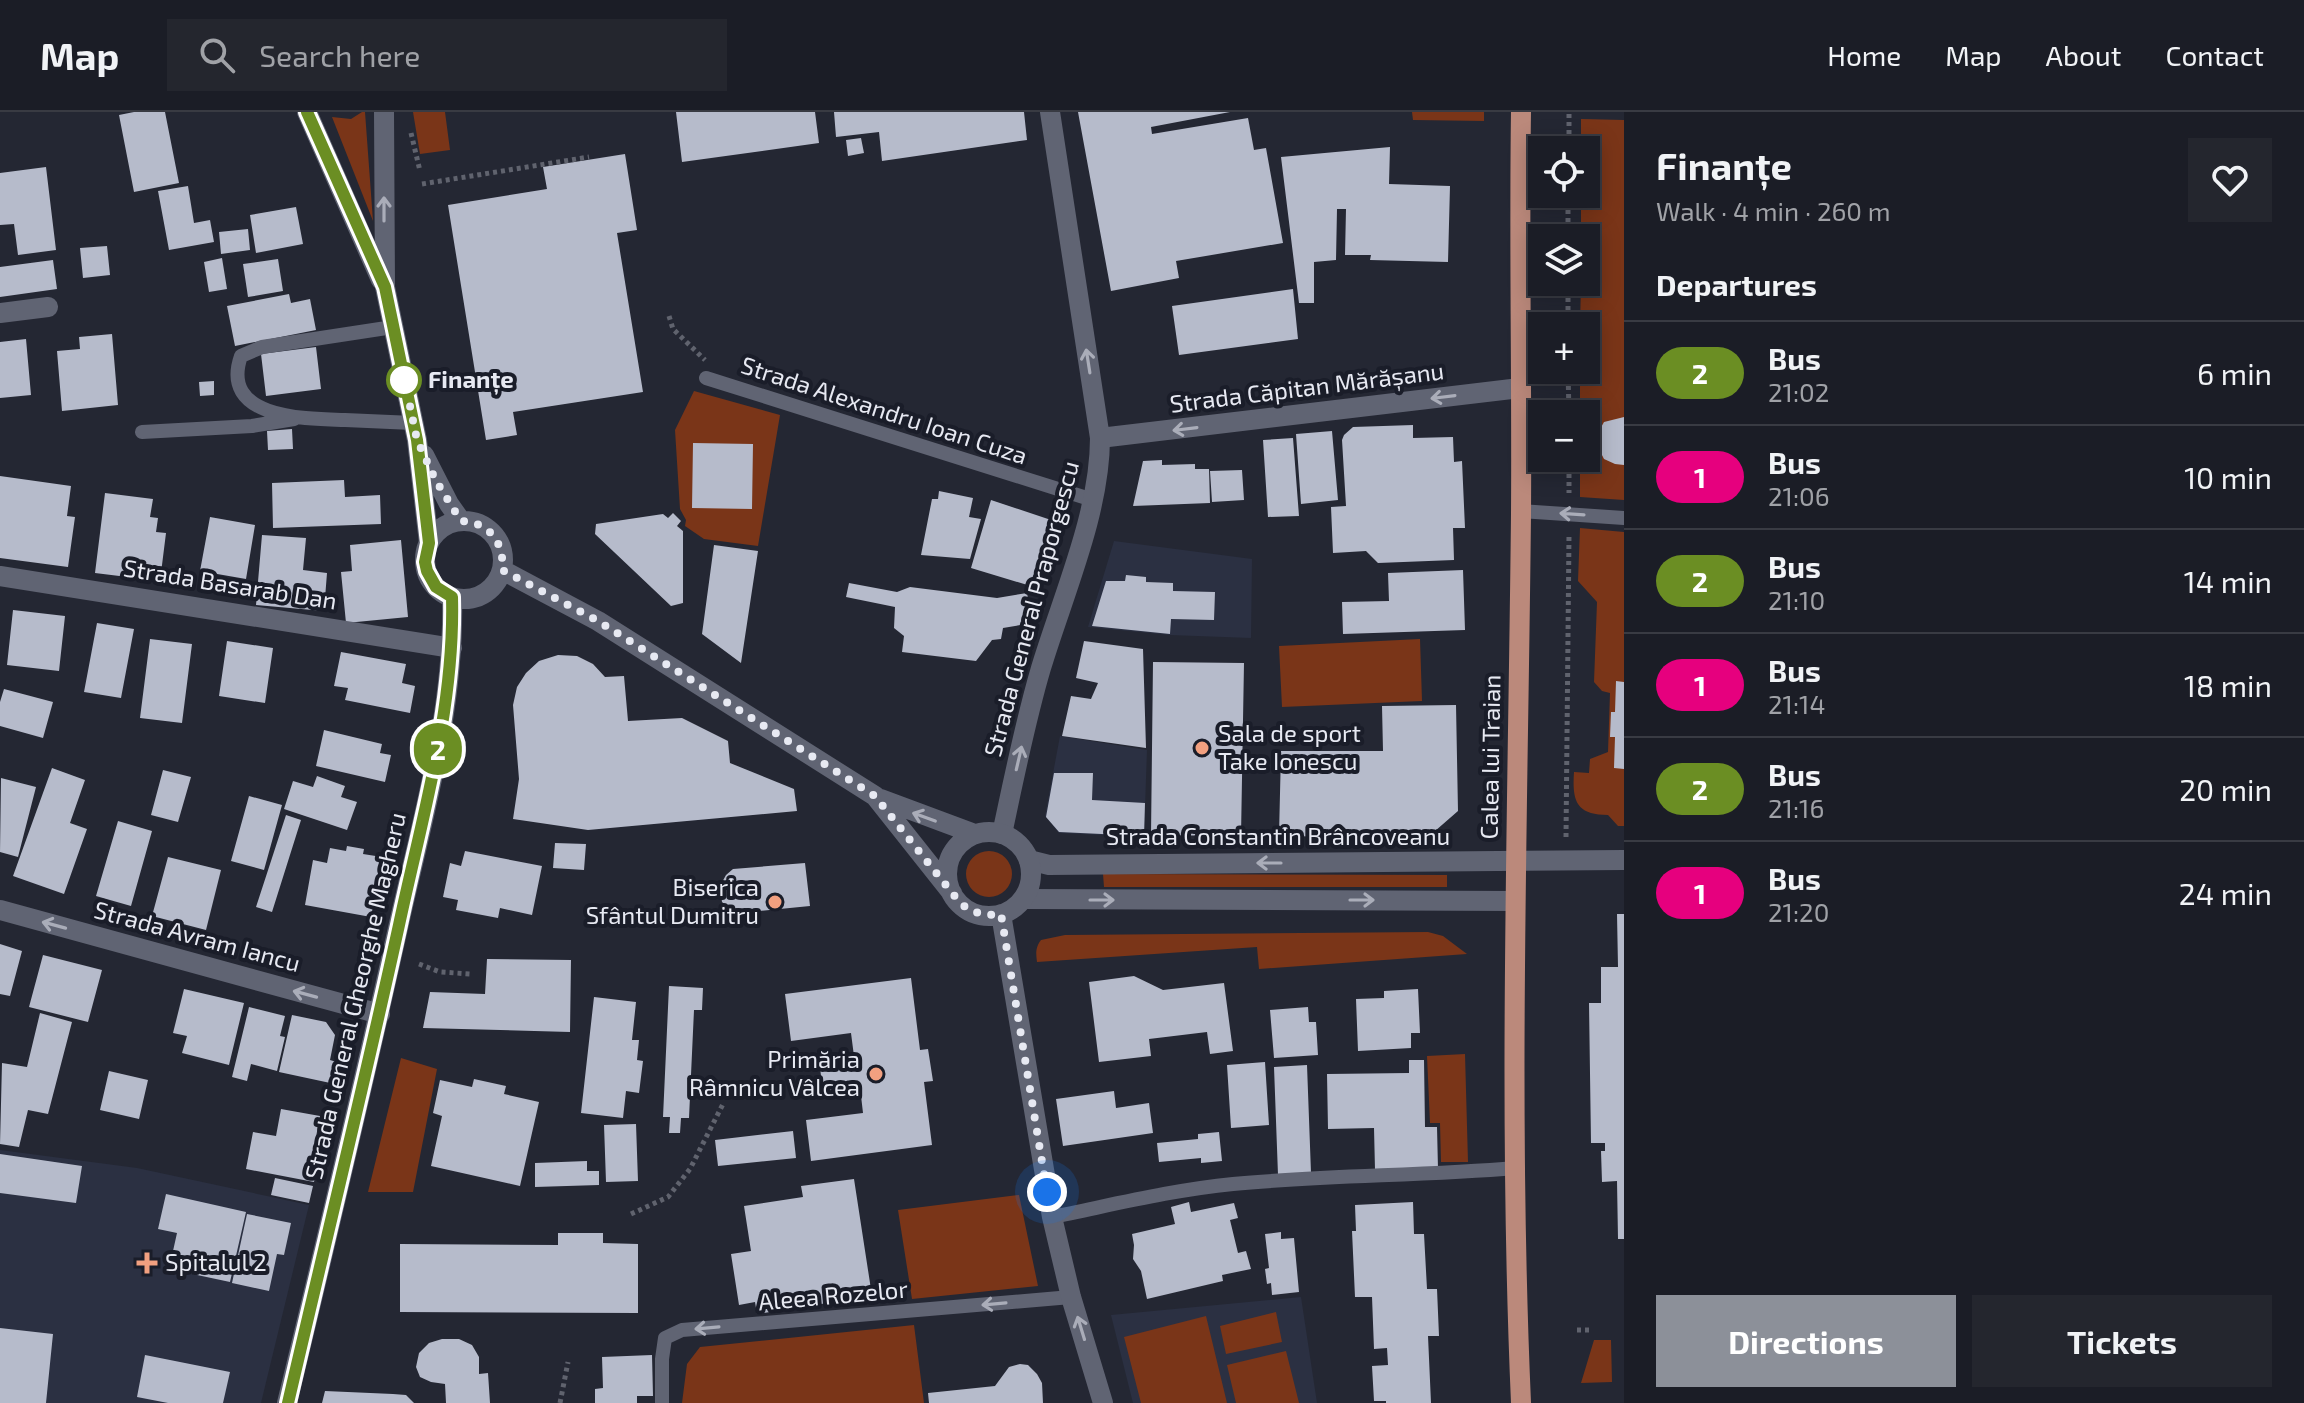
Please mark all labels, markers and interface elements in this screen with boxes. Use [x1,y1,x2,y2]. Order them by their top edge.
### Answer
search box [167,19,727,91]
text: Map [40,32,119,78]
icon: search [195,33,239,77]
text: Search here [259,37,420,73]
text: Home [1827,38,1901,72]
text: Map [1945,38,2002,72]
text: About [2046,38,2121,72]
text: Contact [2165,38,2264,72]
map controls [1528,136,1600,472]
button: locate [1528,136,1600,208]
button: heart [2188,138,2272,222]
text: Finanțe [1656,142,1792,188]
text: Walk · 4 min · 260 m [1656,195,1891,226]
one-way arrow [376,196,392,223]
button: layers [1528,224,1600,296]
text: Departures [1656,266,1817,302]
button: + [1528,312,1600,384]
text: Bus [1768,340,1821,376]
one-way arrow [1080,349,1095,374]
street label: Strada Alexandru Ioan Cuza [738,350,1031,470]
street label: Strada Căpitan Mărășanu [1168,355,1446,420]
text: 6 min [2197,355,2272,391]
text: 2 [1692,356,1708,390]
marker: Finanțe [387,363,421,397]
place label: Finanțe [428,364,514,395]
text: 21:02 [1768,376,1829,407]
one-way arrow [1430,390,1457,405]
button: − [1528,400,1600,472]
one-way arrow [1172,421,1199,436]
text: Bus [1768,444,1821,480]
street label: Strada General Praporgescu [977,458,1084,760]
text: 10 min [2184,459,2272,495]
text: 1 [1694,460,1706,494]
text: 21:06 [1768,480,1830,511]
one-way arrow [1560,506,1586,521]
text: Bus [1768,548,1821,584]
street label: Strada Basarab Dan [121,552,339,615]
text: 14 min [2184,563,2272,599]
text: 2 [1692,564,1708,598]
text: 21:10 [1768,584,1825,615]
text: Bus [1768,652,1821,688]
text: 18 min [2184,667,2272,703]
text: 1 [1694,668,1706,702]
street label: Calea lui Traian [1474,674,1505,839]
text: 21:14 [1768,688,1825,719]
place label: Sala de sport Take Ionescu [1218,718,1361,775]
line badge: 2 [412,723,464,775]
text: 2 [430,732,446,766]
marker: Sala de sport Take Ionescu [1193,739,1211,757]
one-way arrow [1012,745,1027,771]
text: Bus [1768,756,1821,792]
text: 20 min [2179,771,2272,807]
text: 2 [1692,772,1708,806]
text: 21:16 [1768,792,1824,823]
one-way arrow [913,809,937,823]
street label: Strada General Gheorghe Magheru [298,810,411,1182]
street label: Strada Constantin Brâncoveanu [1106,821,1450,850]
one-way arrow [1256,855,1283,871]
text: Bus [1768,860,1821,896]
place label: Biserica Sfântul Dumitru [586,872,759,929]
text: 24 min [2179,875,2272,911]
text: 1 [1694,876,1706,910]
one-way arrow [1088,892,1115,908]
marker: Biserica Sfântul Dumitru [766,893,784,911]
one-way arrow [1348,893,1375,908]
street label: Strada Avram Iancu [91,894,304,977]
text: 21:20 [1768,896,1829,927]
one-way arrow [42,917,68,932]
one-way arrow [293,985,319,1000]
place label: Primăria Râmnicu Vâlcea [689,1044,860,1101]
marker: Primăria Râmnicu Vâlcea [867,1065,885,1083]
your location [1027,1172,1067,1212]
place label: Spitalul 2 [165,1247,267,1276]
marker: Spitalul 2 [136,1252,158,1274]
street label: Aleea Rozelor [757,1273,909,1315]
button: Directions [1656,1295,1956,1387]
button: Tickets [1972,1295,2272,1387]
one-way arrow [981,1297,1008,1312]
one-way arrow [1073,1316,1088,1342]
one-way arrow [694,1321,721,1336]

